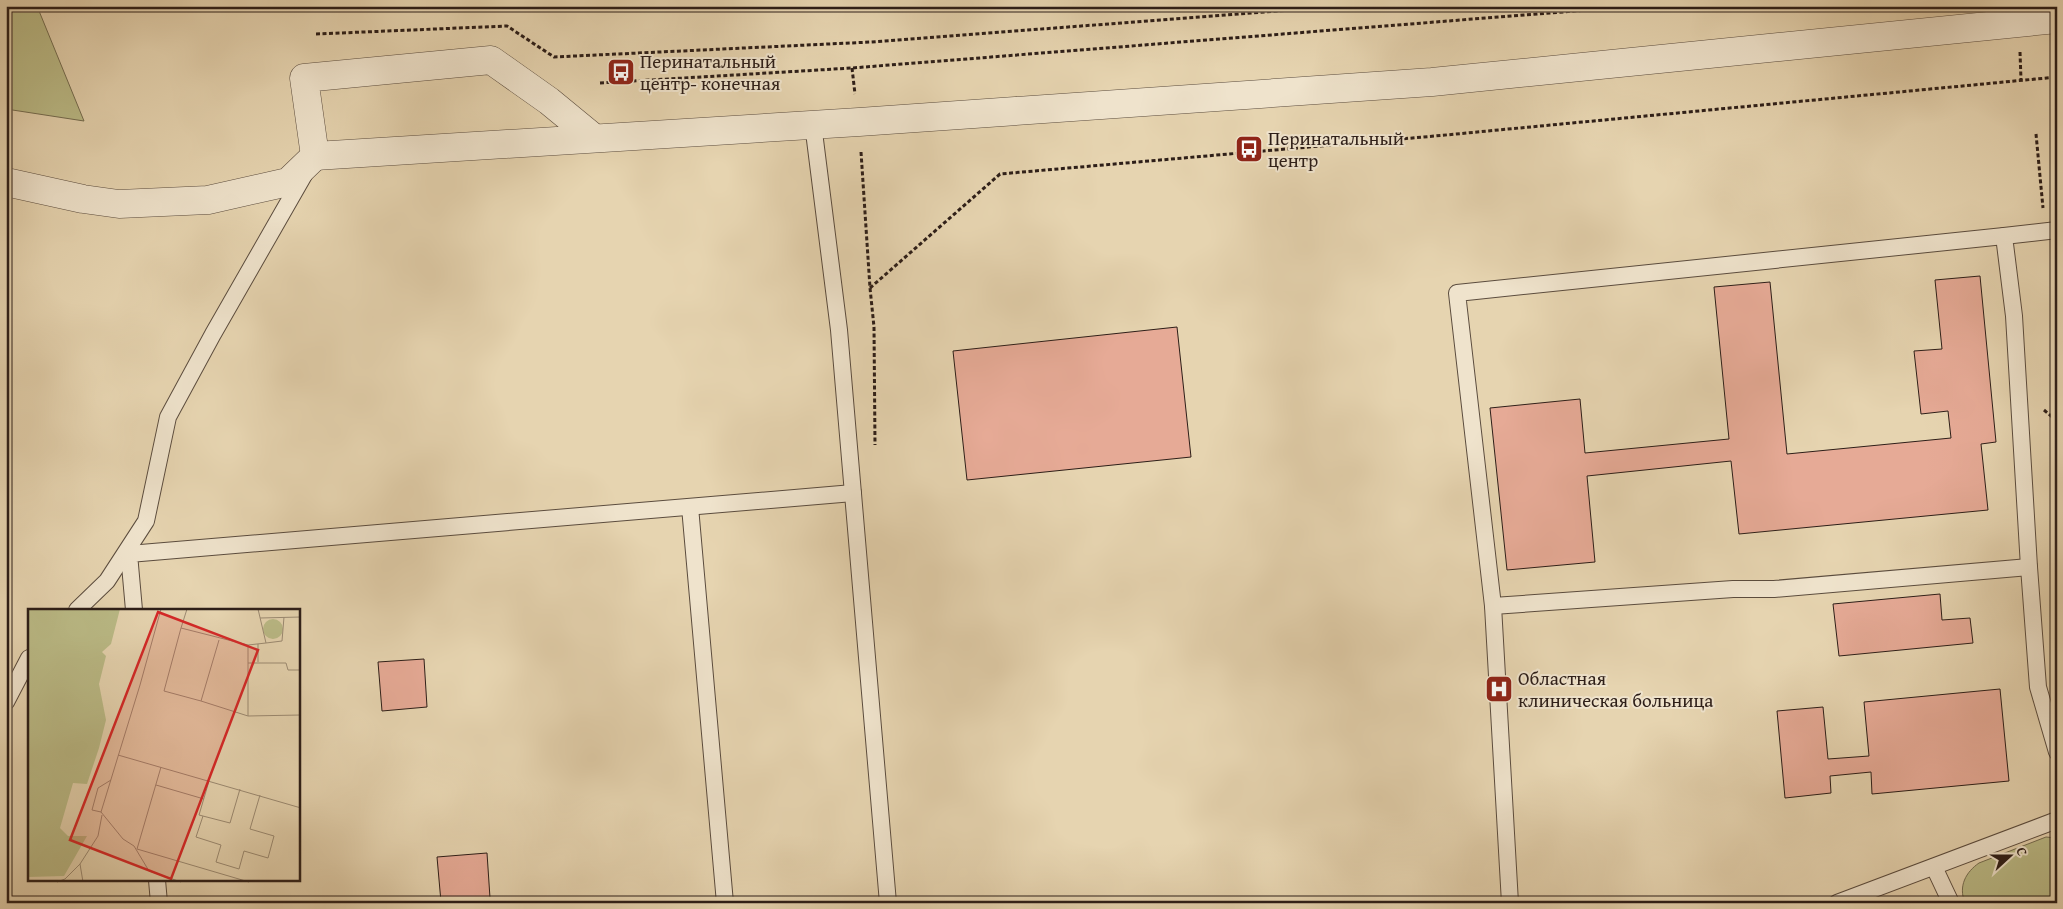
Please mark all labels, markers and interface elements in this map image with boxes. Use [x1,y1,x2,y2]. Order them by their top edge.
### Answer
place label: Перинатальный центр- конечная [640,47,781,97]
bus stop icon: Перинатальный центр- конечная [606,57,636,87]
place label: Перинатальный центр [1268,124,1404,174]
bus stop icon: Перинатальный центр [1234,134,1264,164]
inset map [28,609,300,882]
place label: Областная клиническая больница [1518,664,1713,714]
hospital icon: Областная клиническая больница [1484,674,1514,704]
north arrow [1986,832,2036,882]
text: С [2011,844,2033,859]

